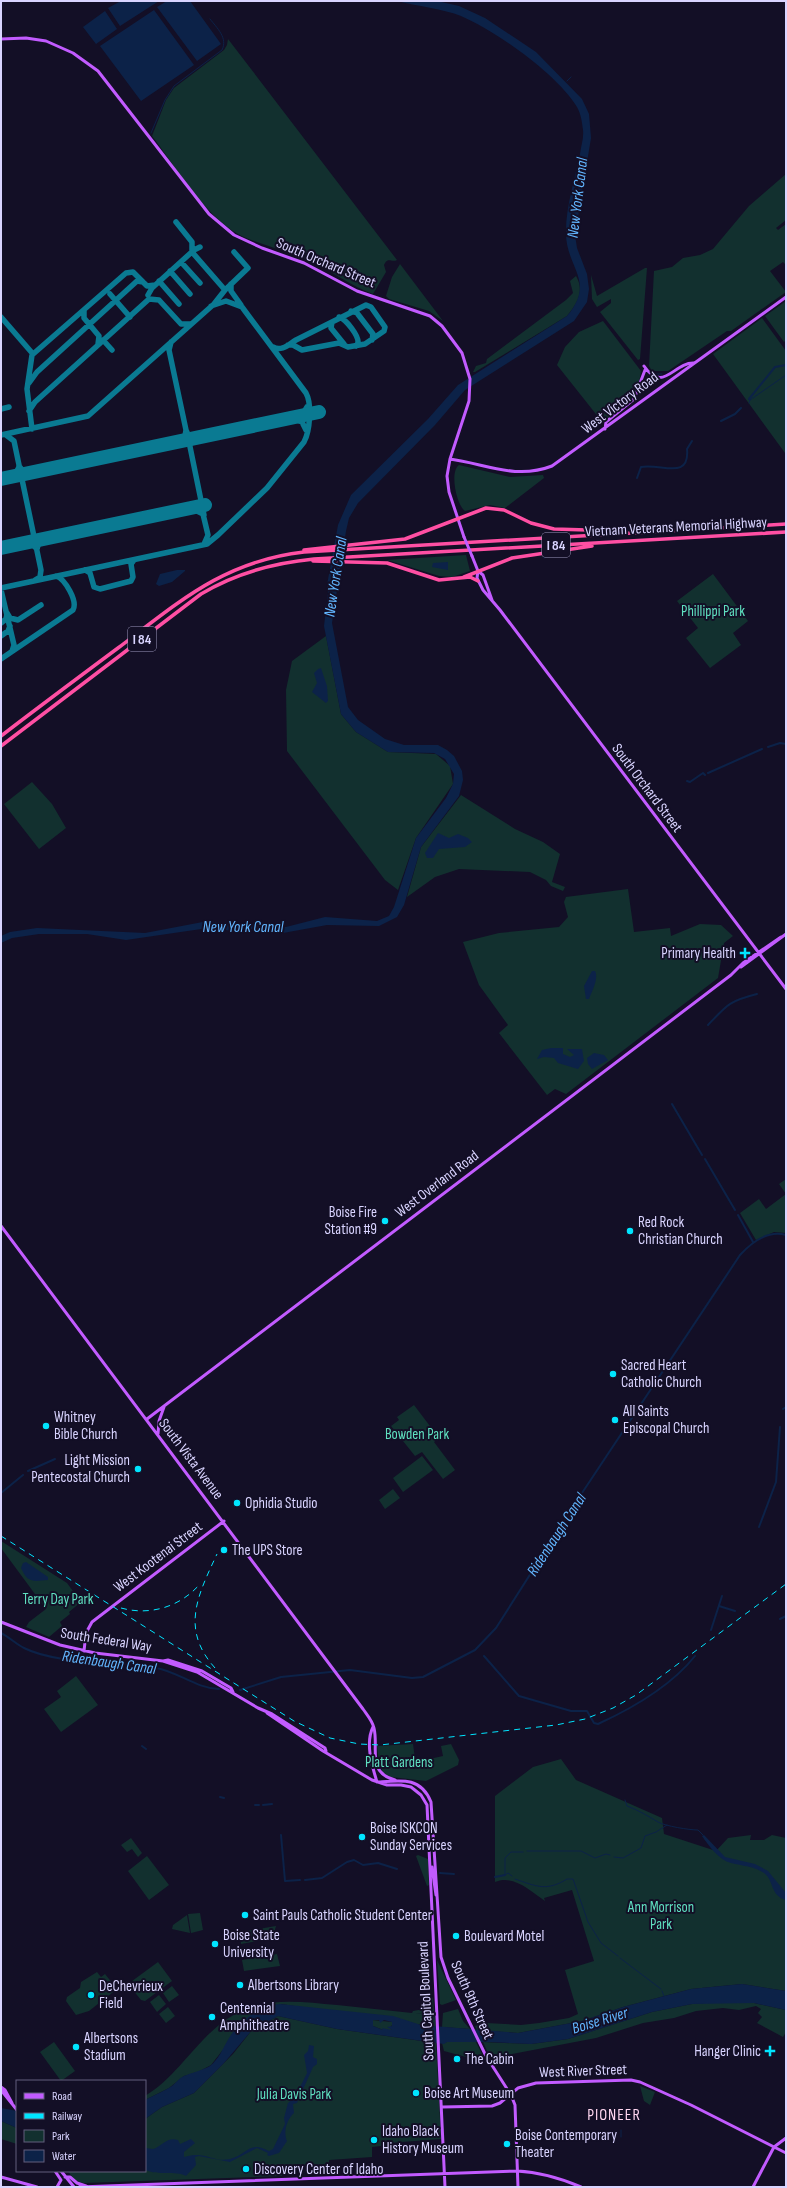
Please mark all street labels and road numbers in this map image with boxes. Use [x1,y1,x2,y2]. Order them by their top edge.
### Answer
street label: South Orchard Street [273,233,379,293]
street label: West Victory Road [578,368,662,438]
street label: Vietnam Veterans Memorial Highway [584,513,768,541]
road number: I 84 [542,533,570,557]
road number: I 84 [128,627,156,651]
street label: South Orchard Street [607,740,687,837]
street label: West Overland Road [391,1146,483,1222]
street label: South Vista Avenue [154,1415,228,1503]
street label: West Kootenai Street [110,1517,207,1597]
street label: South Federal Way [59,1623,153,1657]
street label: South Capitol Boulevard [413,1941,439,2061]
street label: South 9th Street [446,1958,498,2043]
street label: West River Street [539,2060,628,2082]

